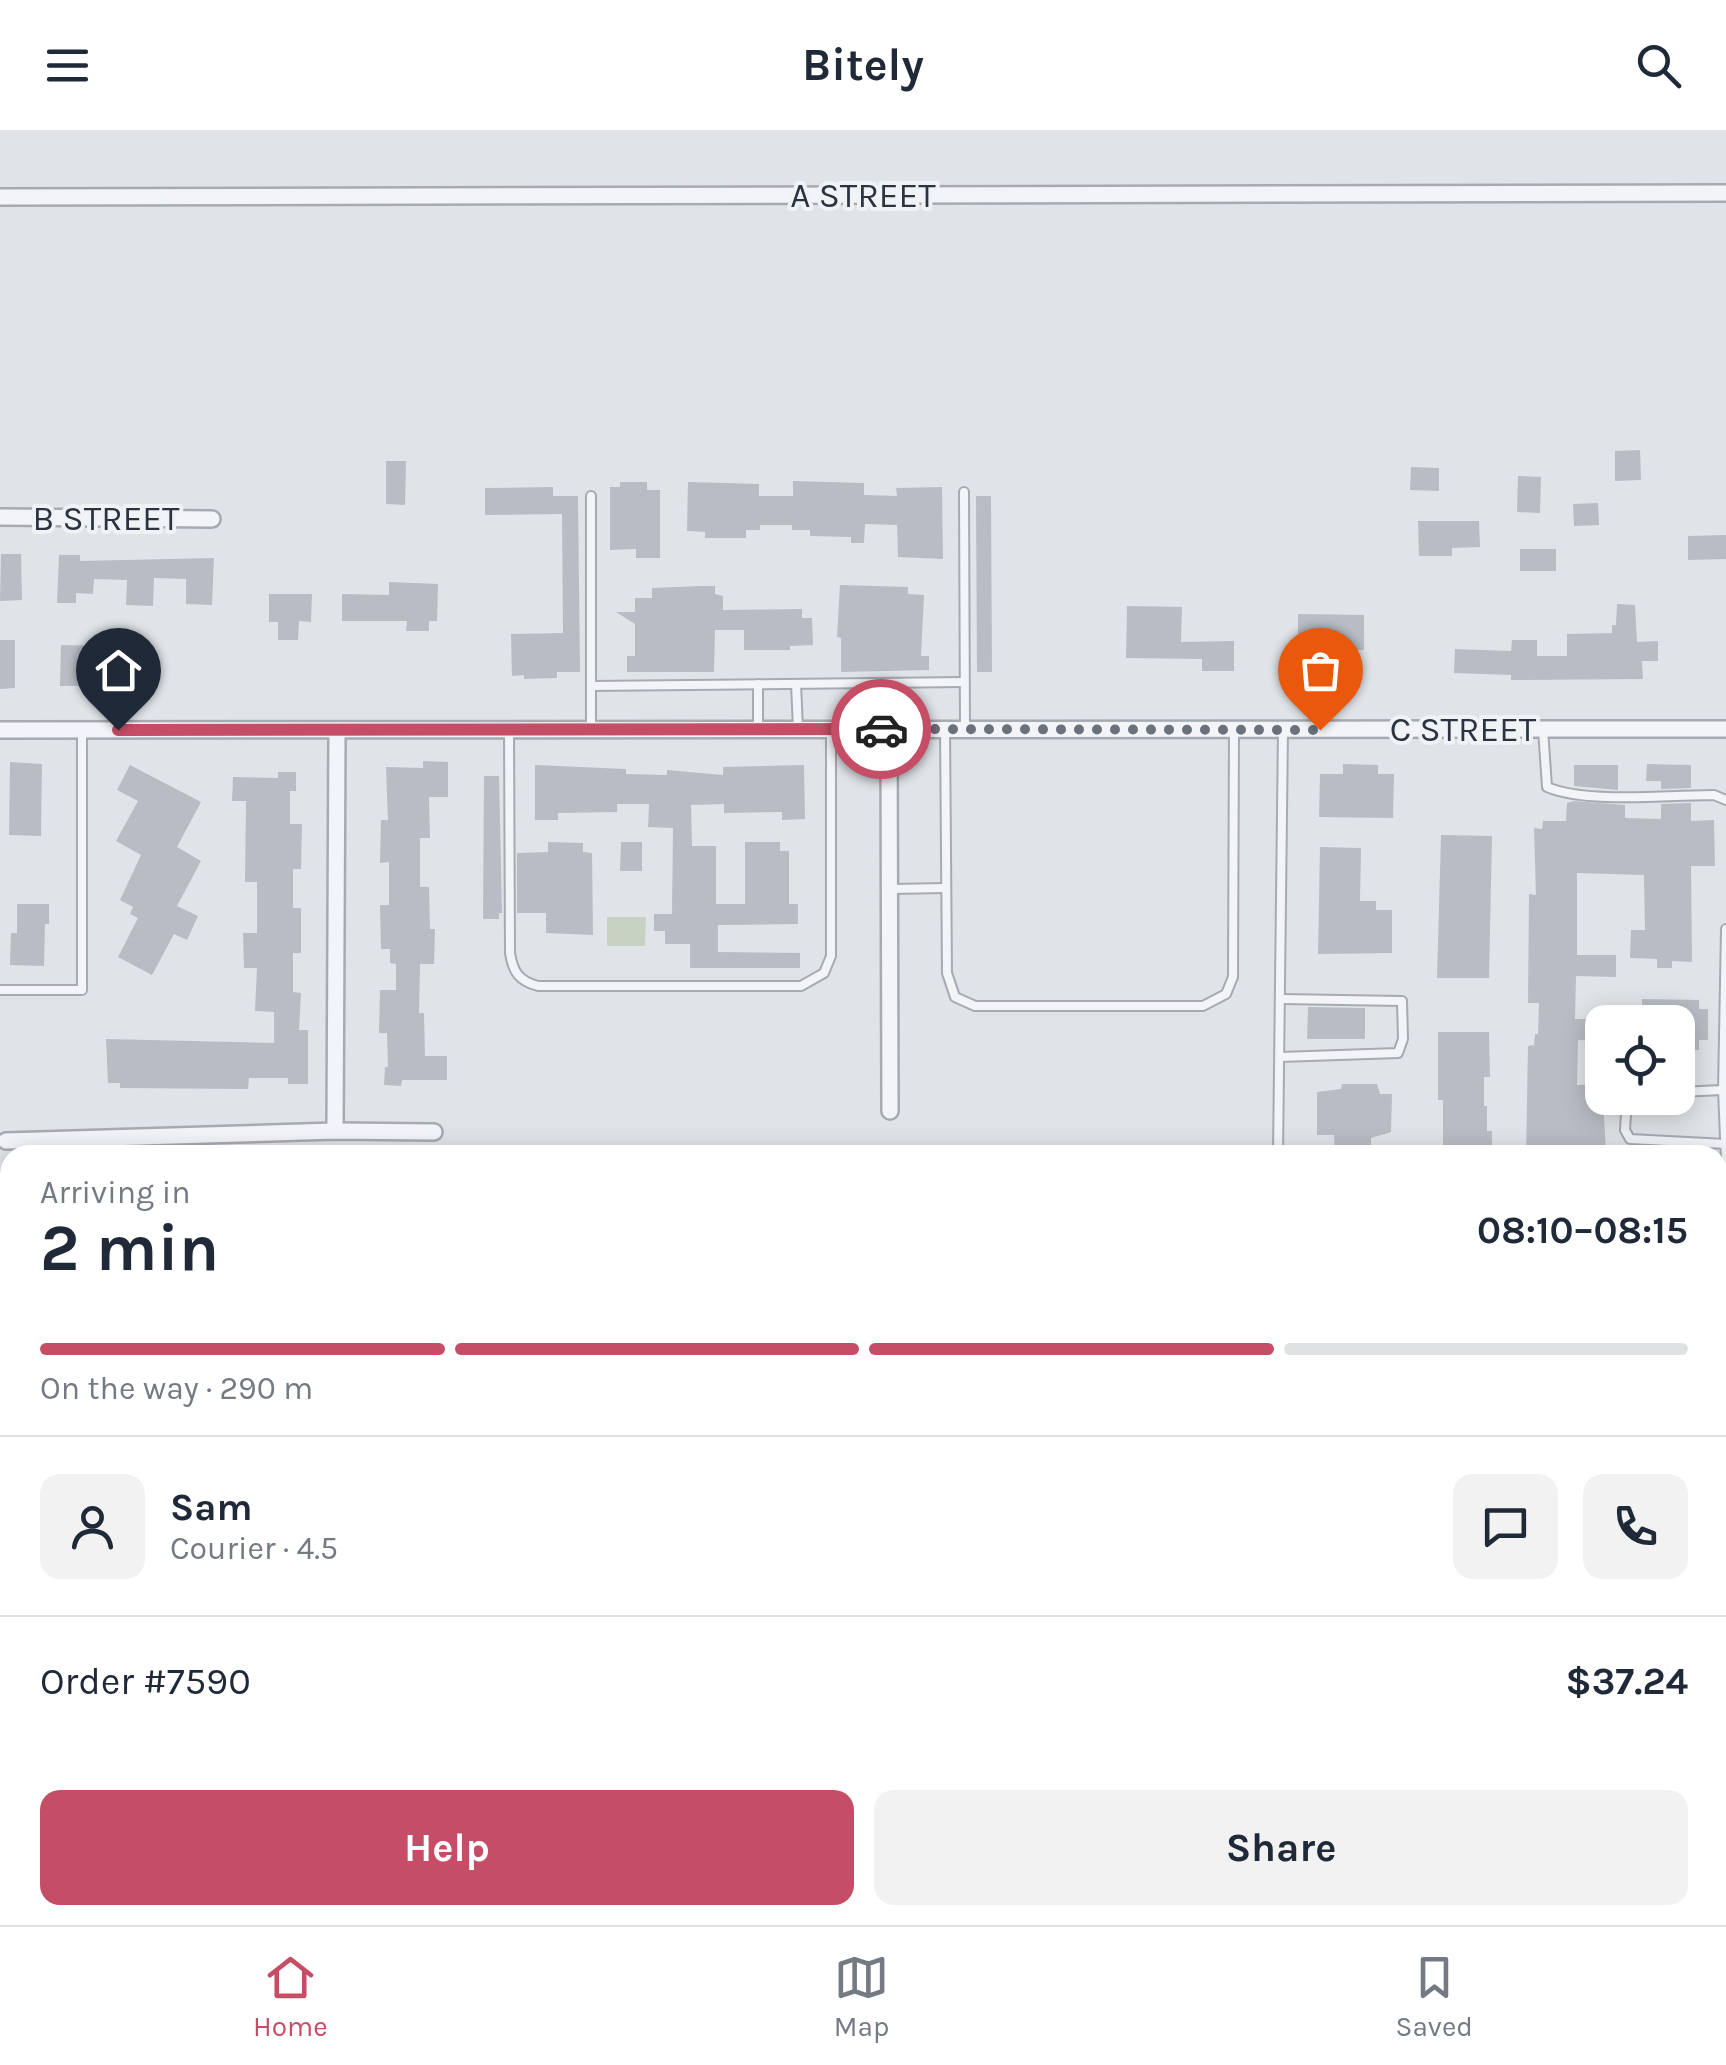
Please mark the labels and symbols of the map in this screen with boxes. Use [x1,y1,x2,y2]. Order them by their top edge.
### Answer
street label: A STREET [790,175,936,216]
street label: B STREET [32,498,180,539]
pin [76,628,161,731]
pin [1278,628,1363,731]
courier [831,679,931,779]
street label: C STREET [1390,709,1537,750]

